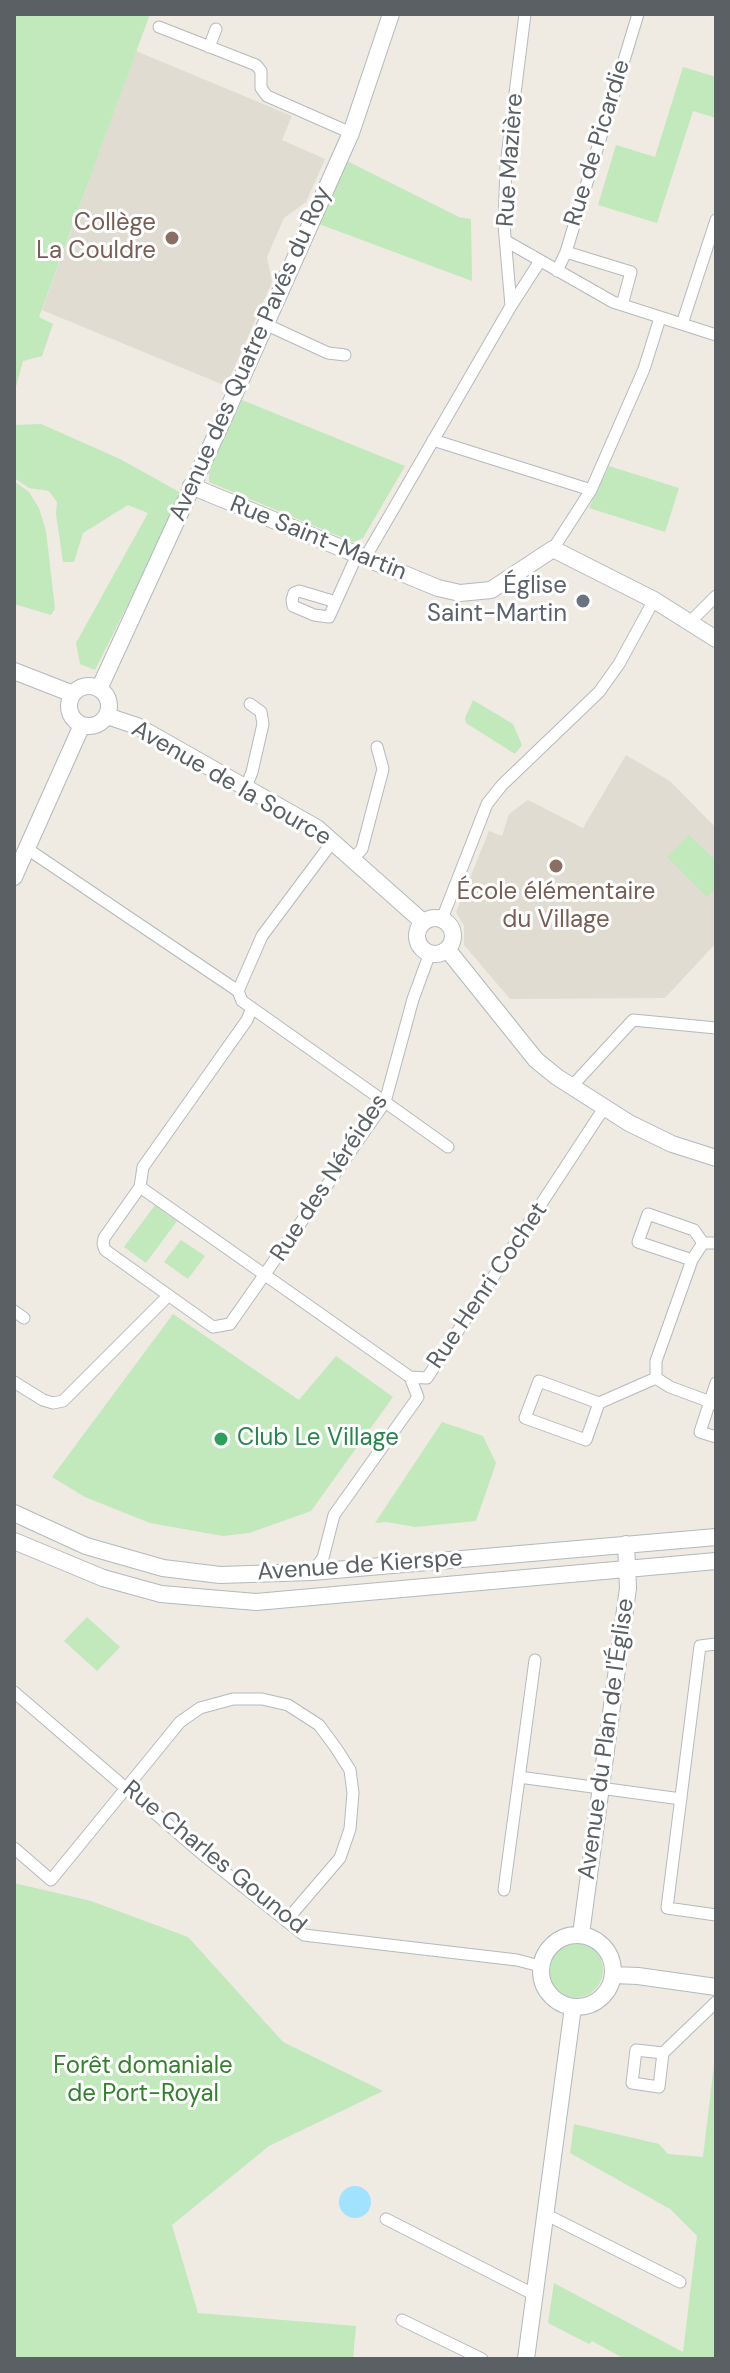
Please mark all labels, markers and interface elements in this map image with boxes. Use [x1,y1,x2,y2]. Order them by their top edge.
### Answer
street label: Rue de Picardie [559,56,637,230]
street label: Rue Mazière [492,92,530,228]
street label: Avenue des Quatre Pavés du Roy [164,182,338,526]
place label: Collège La Couldre [36,210,156,266]
marker: Collège La Couldre [163,229,181,247]
street label: Rue Saint-Martin [225,490,411,588]
place label: Église Saint-Martin [427,573,567,629]
marker: Église Saint-Martin [574,592,592,610]
street label: Avenue de la Source [126,715,336,853]
marker: École élémentaire du Village [547,857,565,875]
place label: École élémentaire du Village [457,879,655,935]
street label: Rue des Néréides [265,1089,395,1267]
street label: Rue Henri Cochet [422,1197,554,1375]
place label: Club Le Village [237,1425,399,1453]
marker: Club Le Village [212,1430,230,1448]
street label: Avenue de Kierspe [256,1544,464,1588]
street label: Avenue du Plan de l'Église [573,1597,641,1881]
street label: Rue Charles Gounod [116,1775,312,1941]
park label: Forêt domaniale de Port-Royal [53,2053,233,2109]

